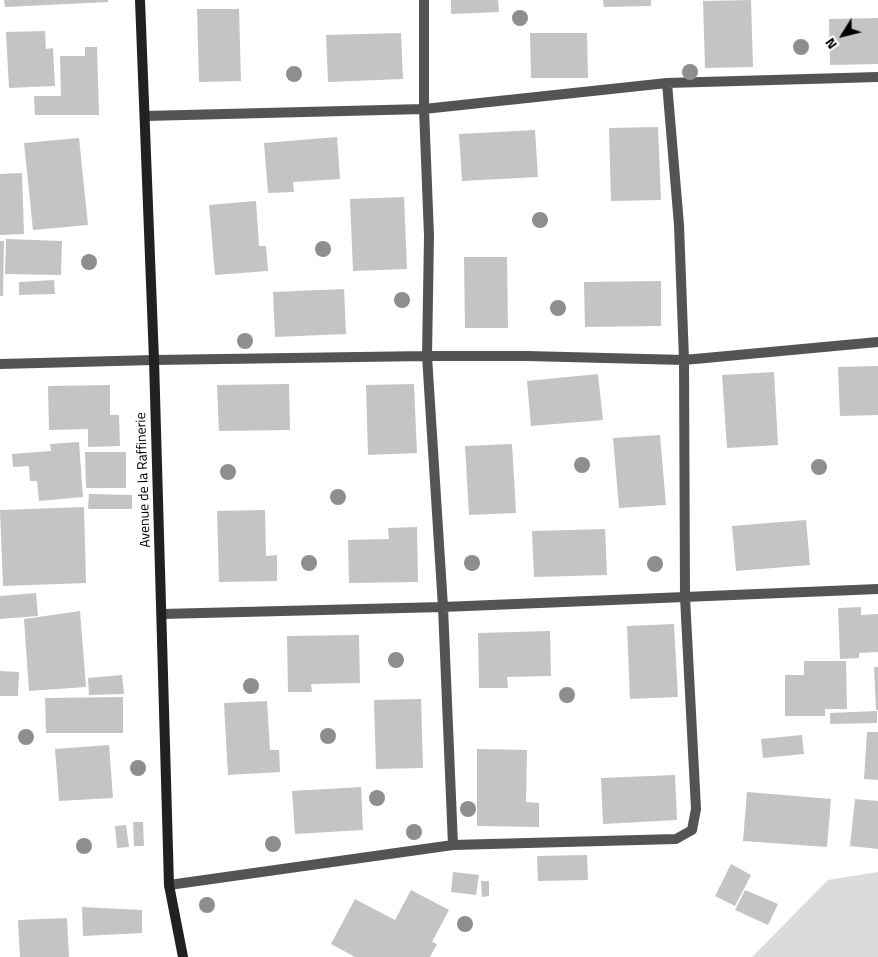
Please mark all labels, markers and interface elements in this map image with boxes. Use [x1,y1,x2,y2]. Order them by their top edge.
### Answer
north arrow [818,10,868,60]
text: N [819,34,842,54]
street label: Avenue de la Raffinerie [133,412,155,548]

